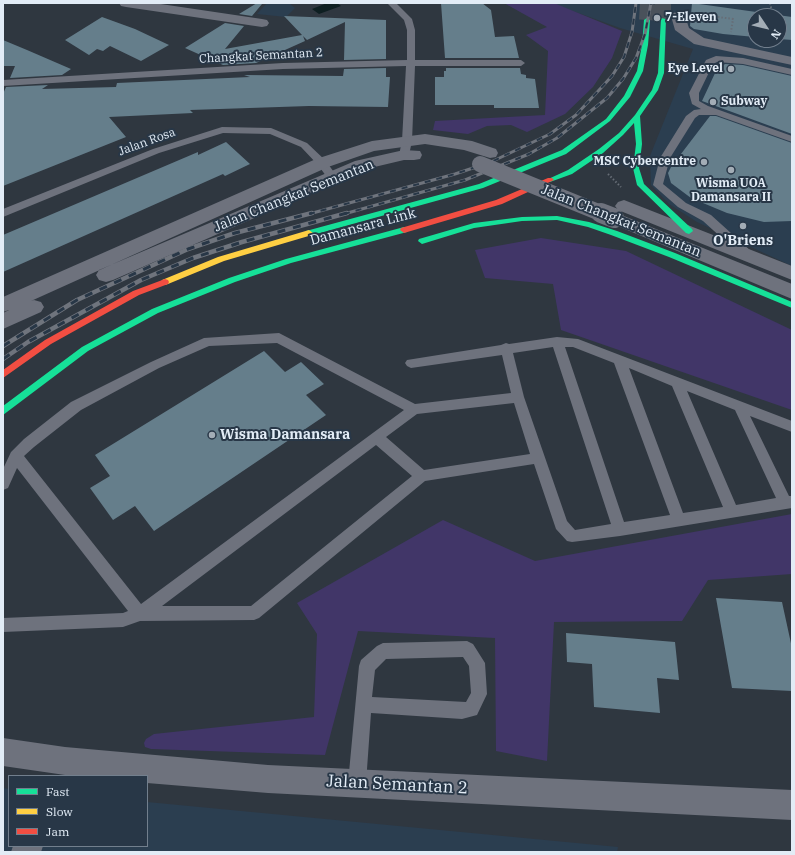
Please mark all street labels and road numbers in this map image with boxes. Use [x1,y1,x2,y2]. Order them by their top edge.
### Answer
street label: Changkat Semantan 2 [199,46,323,66]
street label: Jalan Rosa [117,125,177,159]
street label: Jalan Changkat Semantan [212,156,376,236]
street label: Jalan Changkat Semantan [539,181,703,261]
street label: Damansara Link [308,205,418,249]
street label: Jalan Semantan 2 [326,771,468,799]

